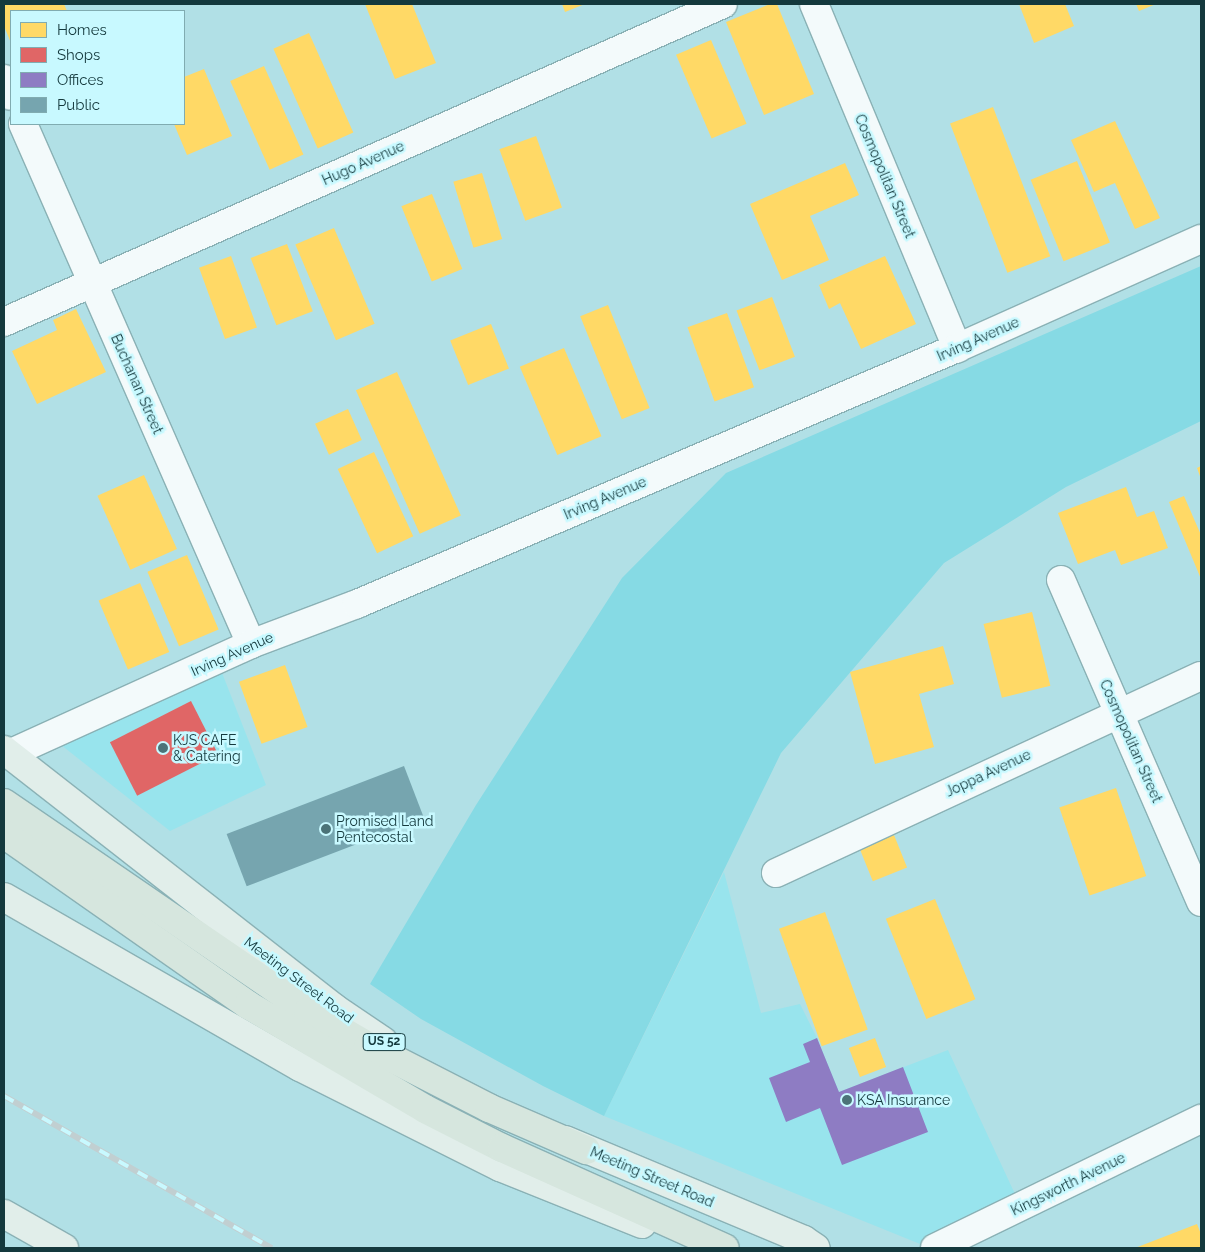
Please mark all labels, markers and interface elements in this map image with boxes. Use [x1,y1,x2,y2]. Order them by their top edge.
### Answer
legend [10,10,185,125]
text: Homes [57,21,107,39]
text: Shops [57,46,100,64]
text: Offices [57,71,104,89]
text: Public [57,96,100,114]
street label: Cosmopolitan Street [851,112,919,240]
street label: Hugo Avenue [319,137,407,189]
street label: Irving Avenue [934,313,1022,365]
street label: Buchanan Street [107,332,167,436]
street label: Irving Avenue [561,473,649,523]
street label: Irving Avenue [188,628,276,680]
street label: Cosmopolitan Street [1096,677,1166,805]
place label: KJS CAFE & Catering [173,732,241,764]
marker: KJS CAFE & Catering [157,742,169,754]
street label: Joppa Avenue [943,746,1033,800]
place label: Promised Land Pentecostal [336,813,434,846]
marker: Promised Land Pentecostal [320,823,332,835]
street label: Meeting Street Road [241,933,357,1027]
road number: US 52 [362,1032,406,1052]
place label: KSA Insurance [857,1092,951,1108]
marker: KSA Insurance [841,1094,853,1106]
street label: Meeting Street Road [588,1143,716,1211]
street label: Kingsworth Avenue [1008,1149,1128,1219]

